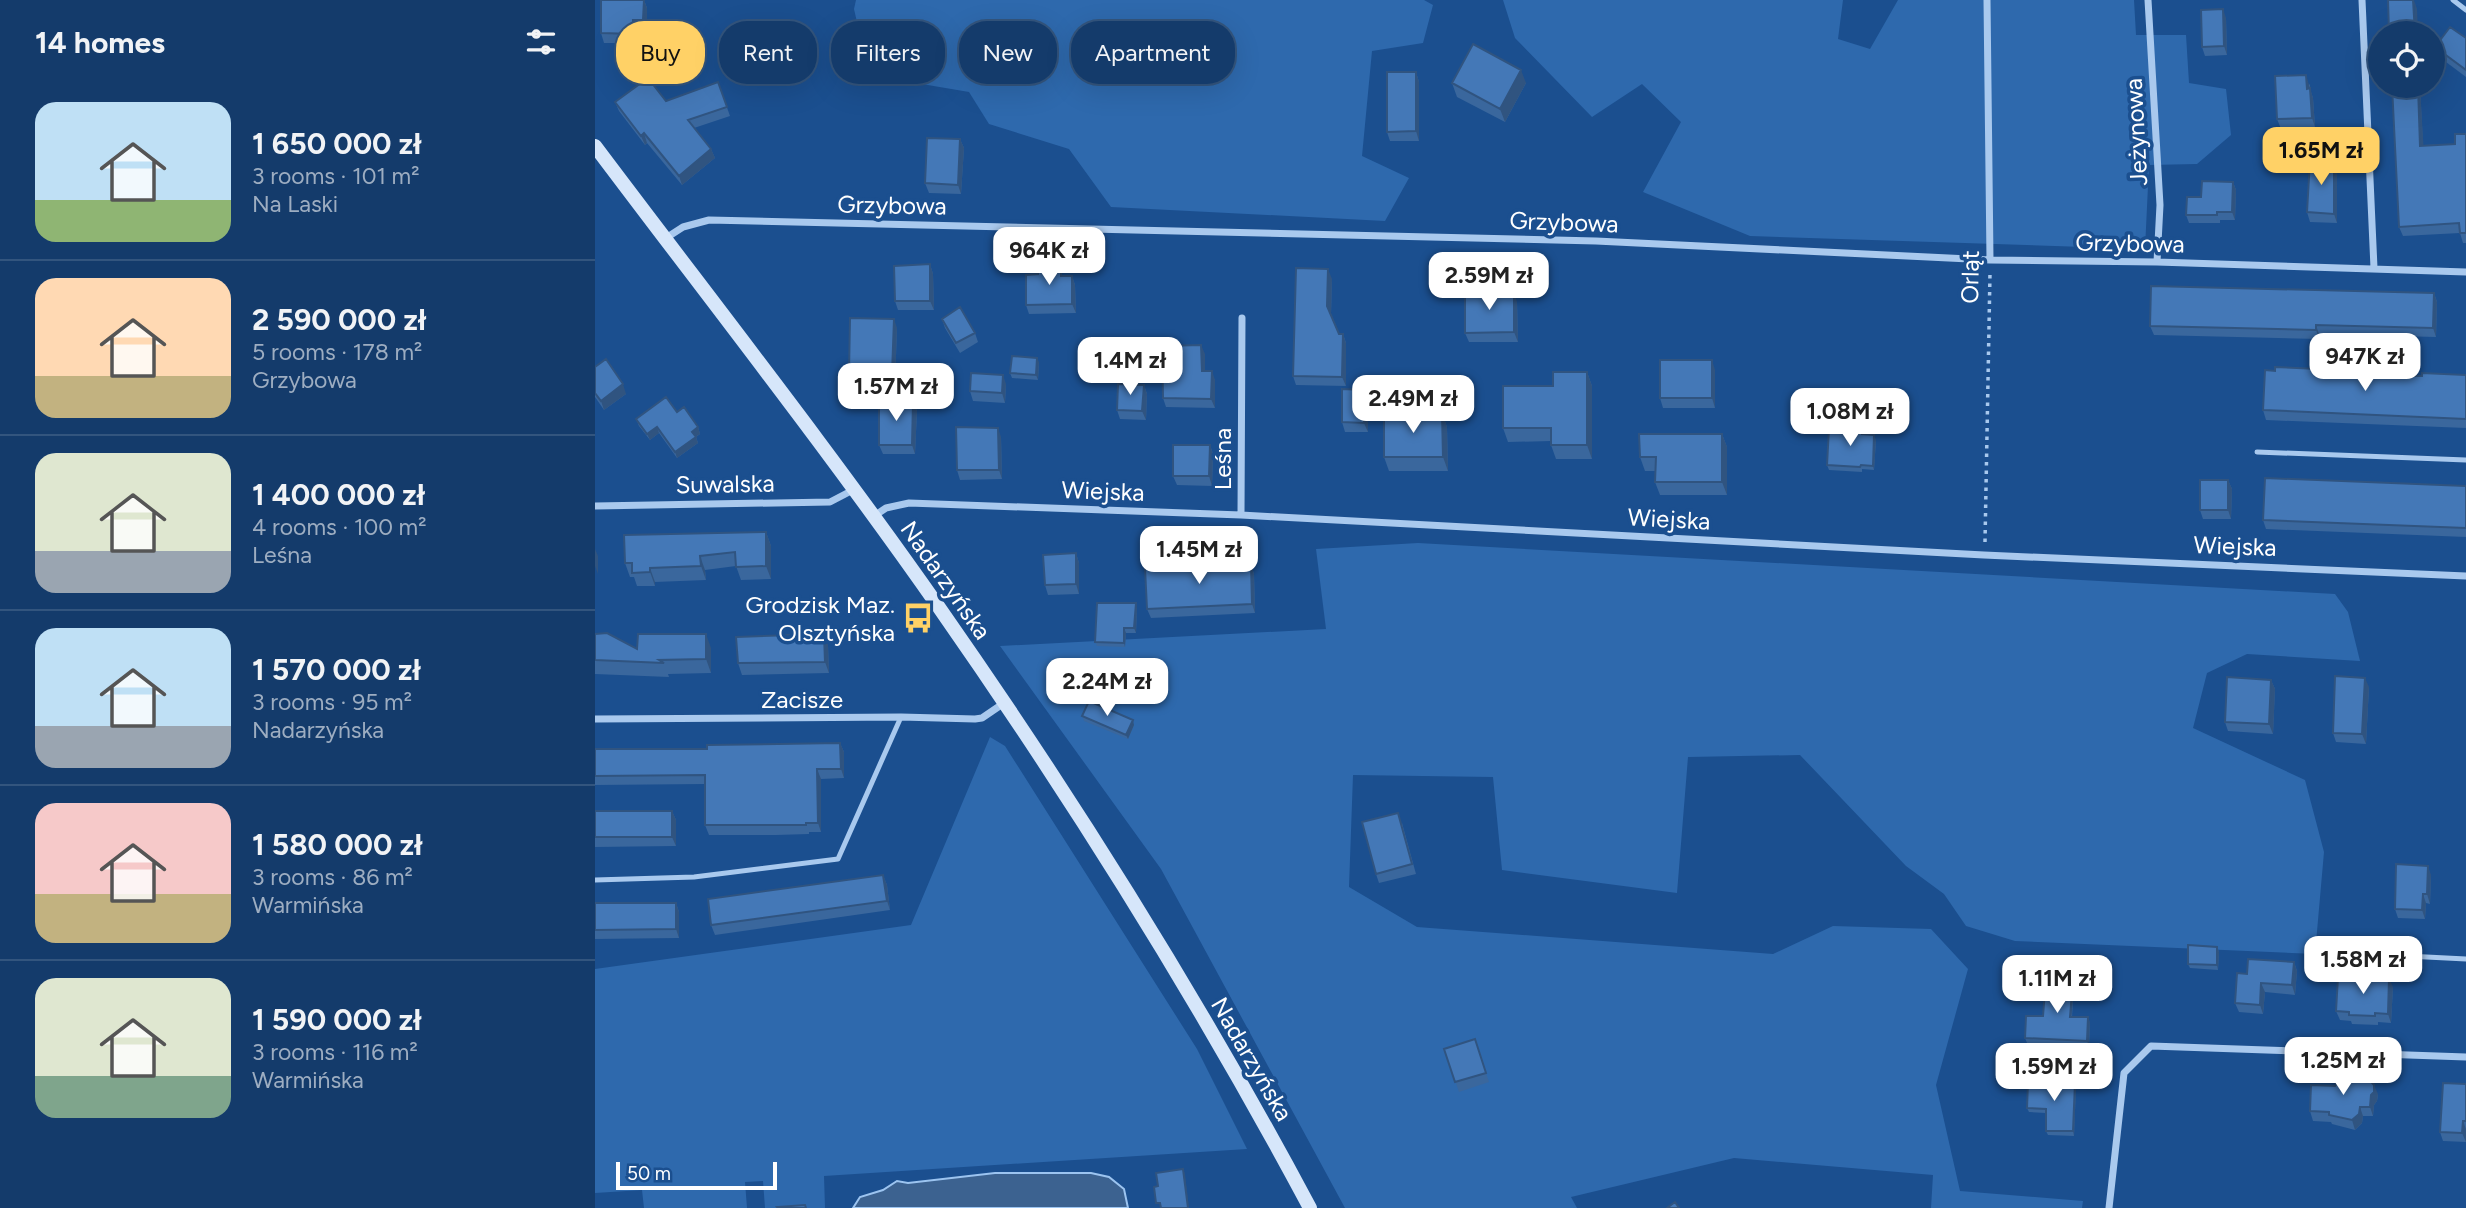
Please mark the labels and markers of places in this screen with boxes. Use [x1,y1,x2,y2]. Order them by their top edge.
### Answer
pin: 1.65M zł [2249,128,2393,187]
pin: 964K zł [984,228,1114,287]
pin: 2.59M zł [1417,252,1561,312]
pin: 947K zł [2300,334,2430,393]
pin: 1.4M zł [1065,338,1195,397]
pin: 1.57M zł [824,364,968,423]
pin: 2.49M zł [1341,376,1485,435]
pin: 1.08M zł [1778,388,1922,448]
pin: 1.45M zł [1127,526,1271,586]
place label: Grodzisk Maz. Olsztyńska [745,590,895,647]
bus stop icon: Grodzisk Maz. Olsztyńska [901,601,935,635]
pin: 2.24M zł [1035,658,1179,718]
pin: 1.58M zł [2291,936,2435,996]
pin: 1.11M zł [1985,956,2129,1015]
pin: 1.25M zł [2271,1038,2415,1097]
pin: 1.59M zł [1982,1044,2126,1103]

